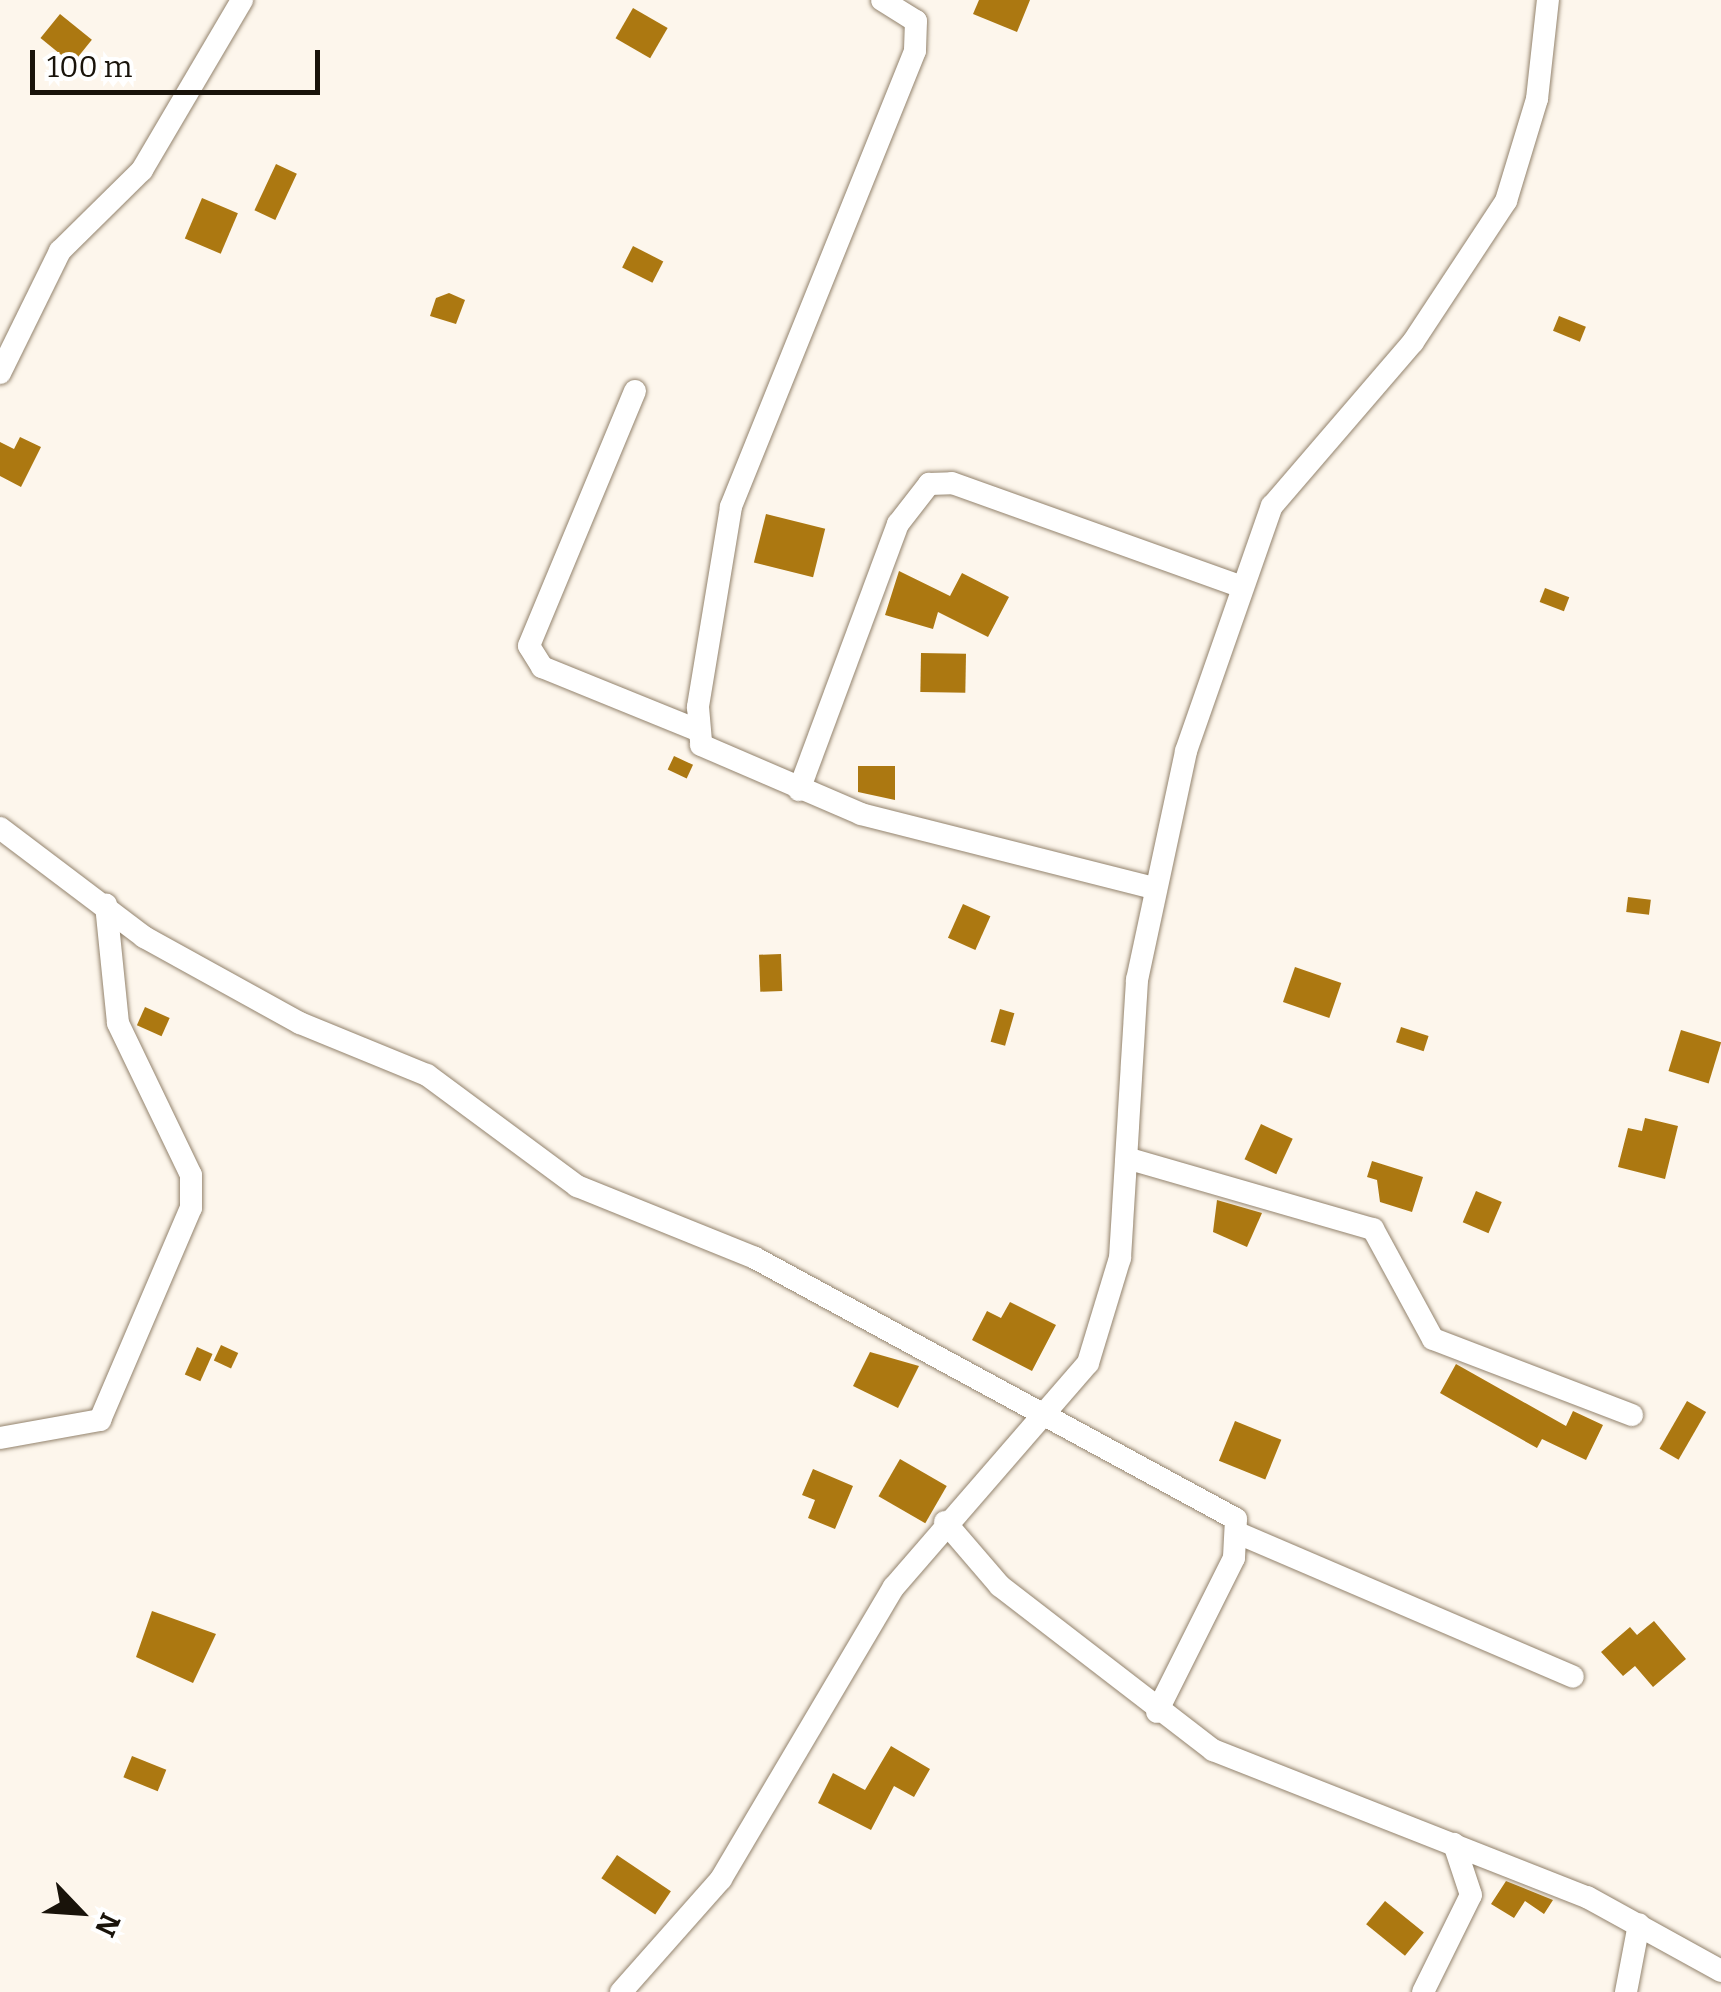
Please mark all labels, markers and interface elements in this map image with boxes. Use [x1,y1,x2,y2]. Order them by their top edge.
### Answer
scale bar [35,30,325,92]
text: 100 m [47,49,132,85]
north arrow [30,1862,130,1962]
text: N [88,1908,127,1942]

